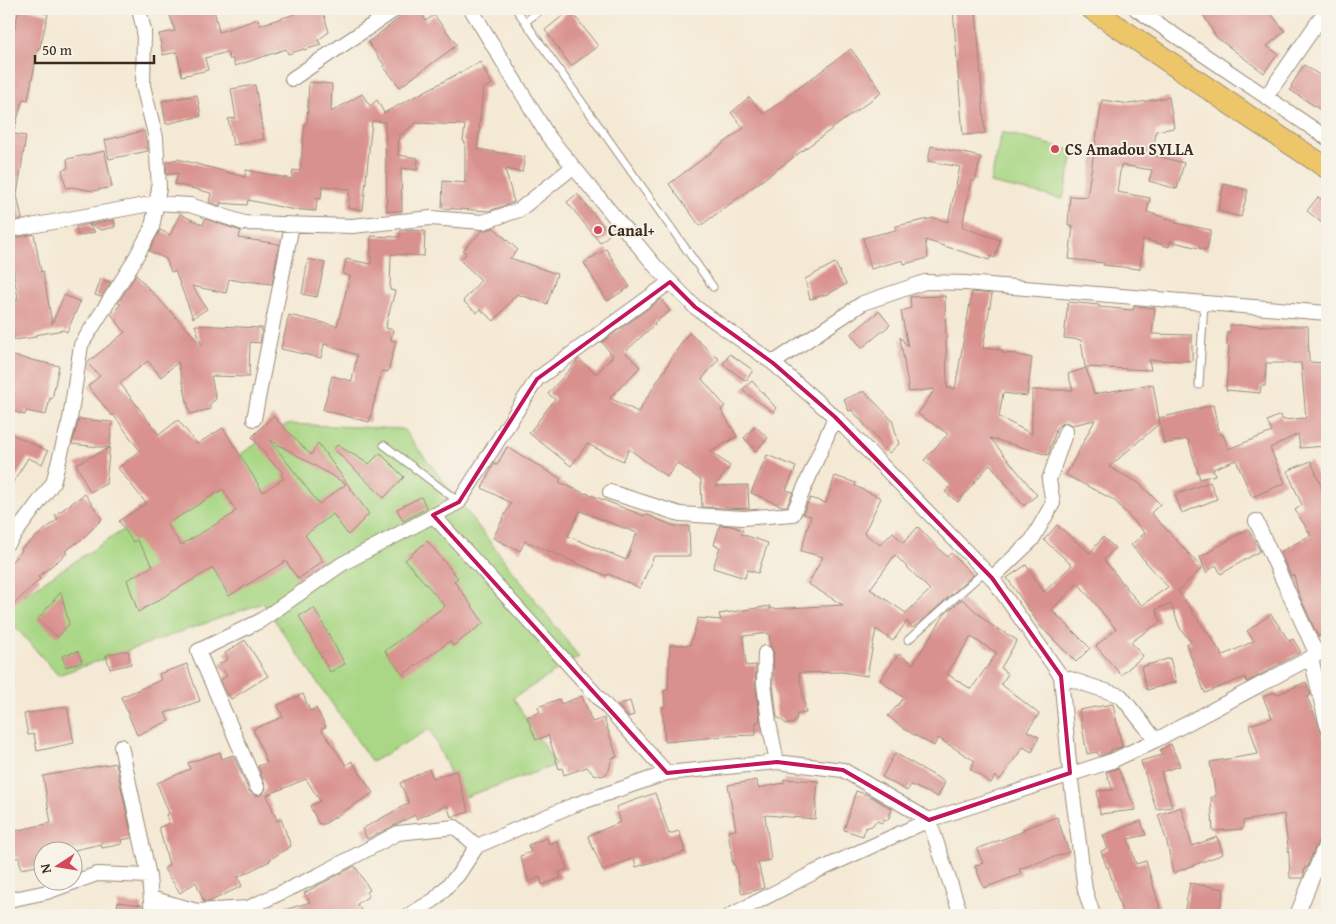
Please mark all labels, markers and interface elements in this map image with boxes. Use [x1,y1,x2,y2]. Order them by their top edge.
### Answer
scale bar [35,32,154,64]
text: 50 m [42,39,73,60]
place label: CS Amadou SYLLA [1065,137,1194,161]
marker: CS Amadou SYLLA [1049,143,1061,155]
place label: Canal+ [608,218,655,242]
marker: Canal+ [592,224,604,236]
north arrow [32,842,82,892]
text: N [34,861,56,875]

